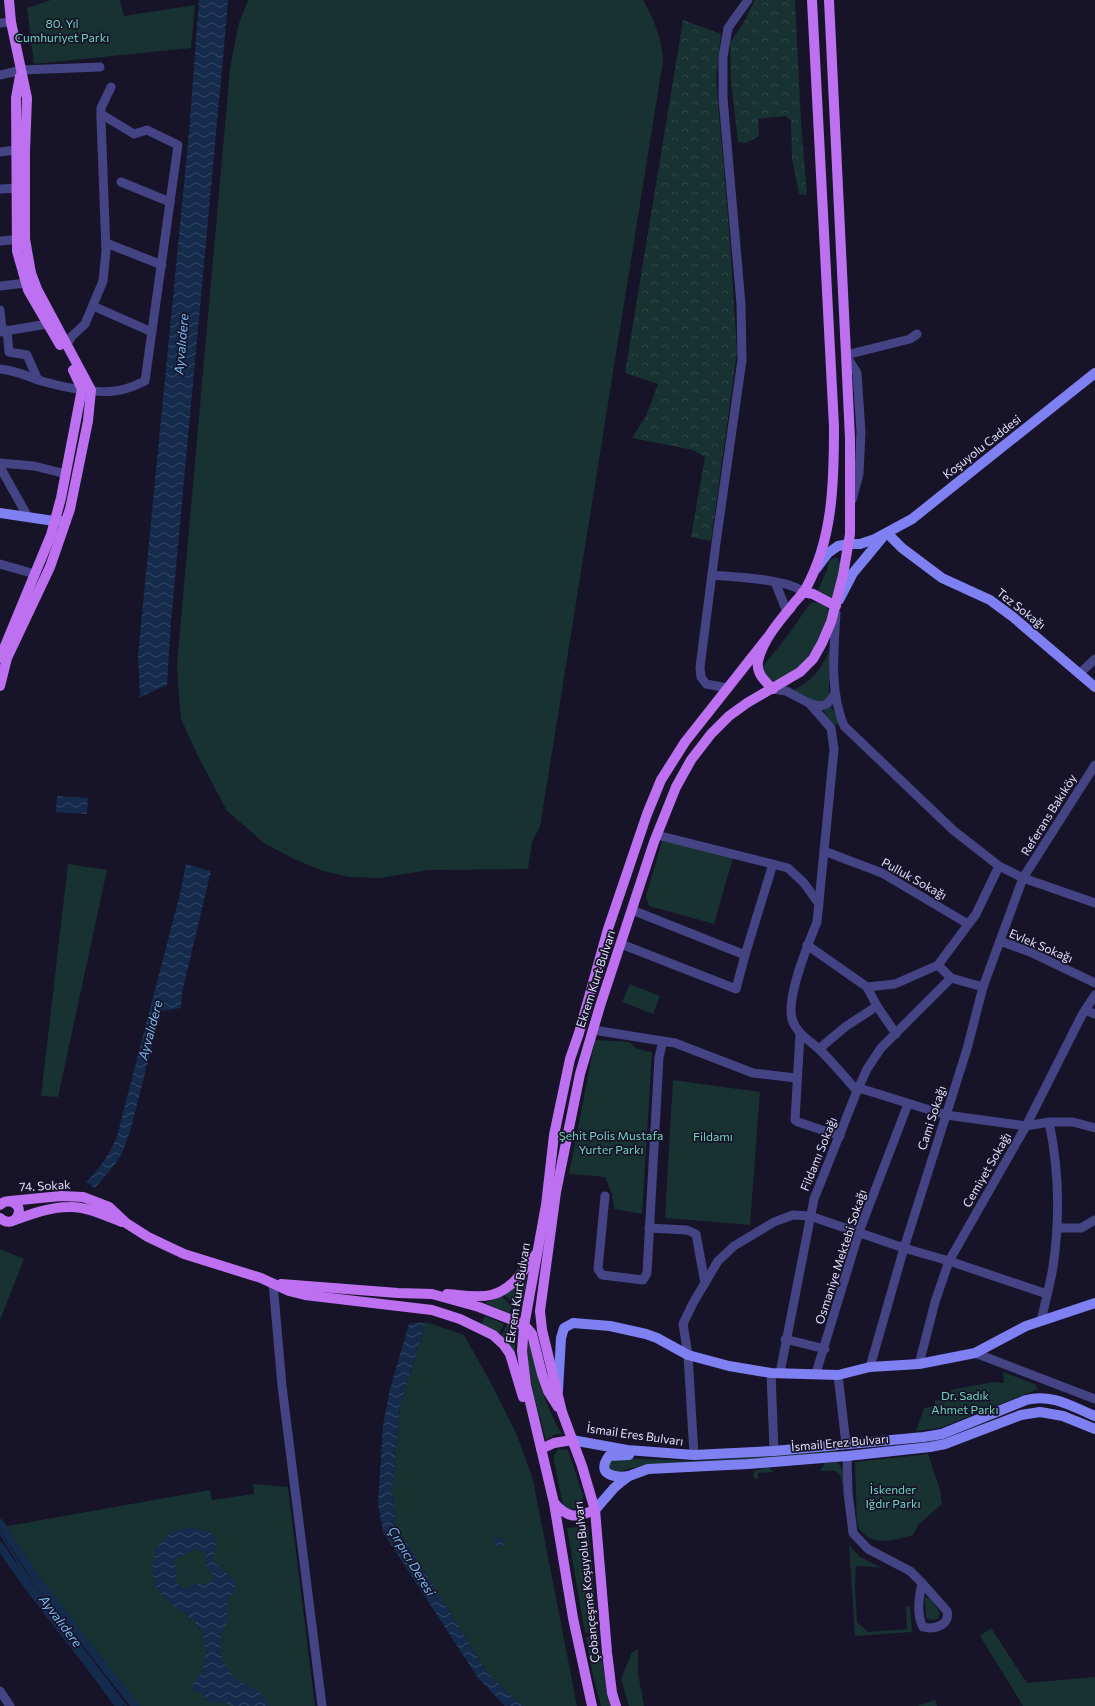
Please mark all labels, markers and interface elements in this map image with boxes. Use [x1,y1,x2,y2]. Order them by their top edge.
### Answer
park label: 80. Yıl Cumhuriyet Parkı [15,16,109,44]
water label: Ayvalıdere [170,313,192,376]
street label: Koşuyolu Caddesi [940,411,1023,481]
street label: Tez Sokağı [994,585,1049,632]
street label: Referans Bakıköy [1018,771,1079,858]
street label: Pulluk Sokağı [879,854,950,902]
street label: Evlek Sokağı [1007,925,1075,965]
street label: Ekrem Kurt Bulvarı [573,928,617,1029]
water label: Ayvalıdere [134,998,166,1063]
street label: Cami Sokağı [914,1084,948,1152]
street label: Fildamı Sokağı [797,1115,839,1193]
park label: Şehit Polis Mustafa Yurter Parkı [559,1128,663,1156]
park label: Fildamı [693,1129,733,1143]
street label: Cemiyet Sokağı [959,1130,1013,1209]
street label: 74. Sokak [19,1177,71,1193]
street label: Osmaniye Mektebi Sokağı [812,1187,869,1326]
street label: Ekrem Kurt Bulvarı [502,1242,532,1344]
park label: Dr. Sadık Ahmet Parkı [931,1388,999,1416]
street label: İsmail Eres Bulvarı [586,1420,684,1448]
street label: İsmail Erez Bulvarı [790,1431,889,1453]
park label: İskender Iğdır Parkı [865,1482,921,1510]
street label: Çobançeşme Koşuyolu Bulvarı [571,1501,601,1663]
water label: Çırpıcı Deresi [385,1523,439,1599]
water label: Ayvalıdere [36,1591,86,1650]

